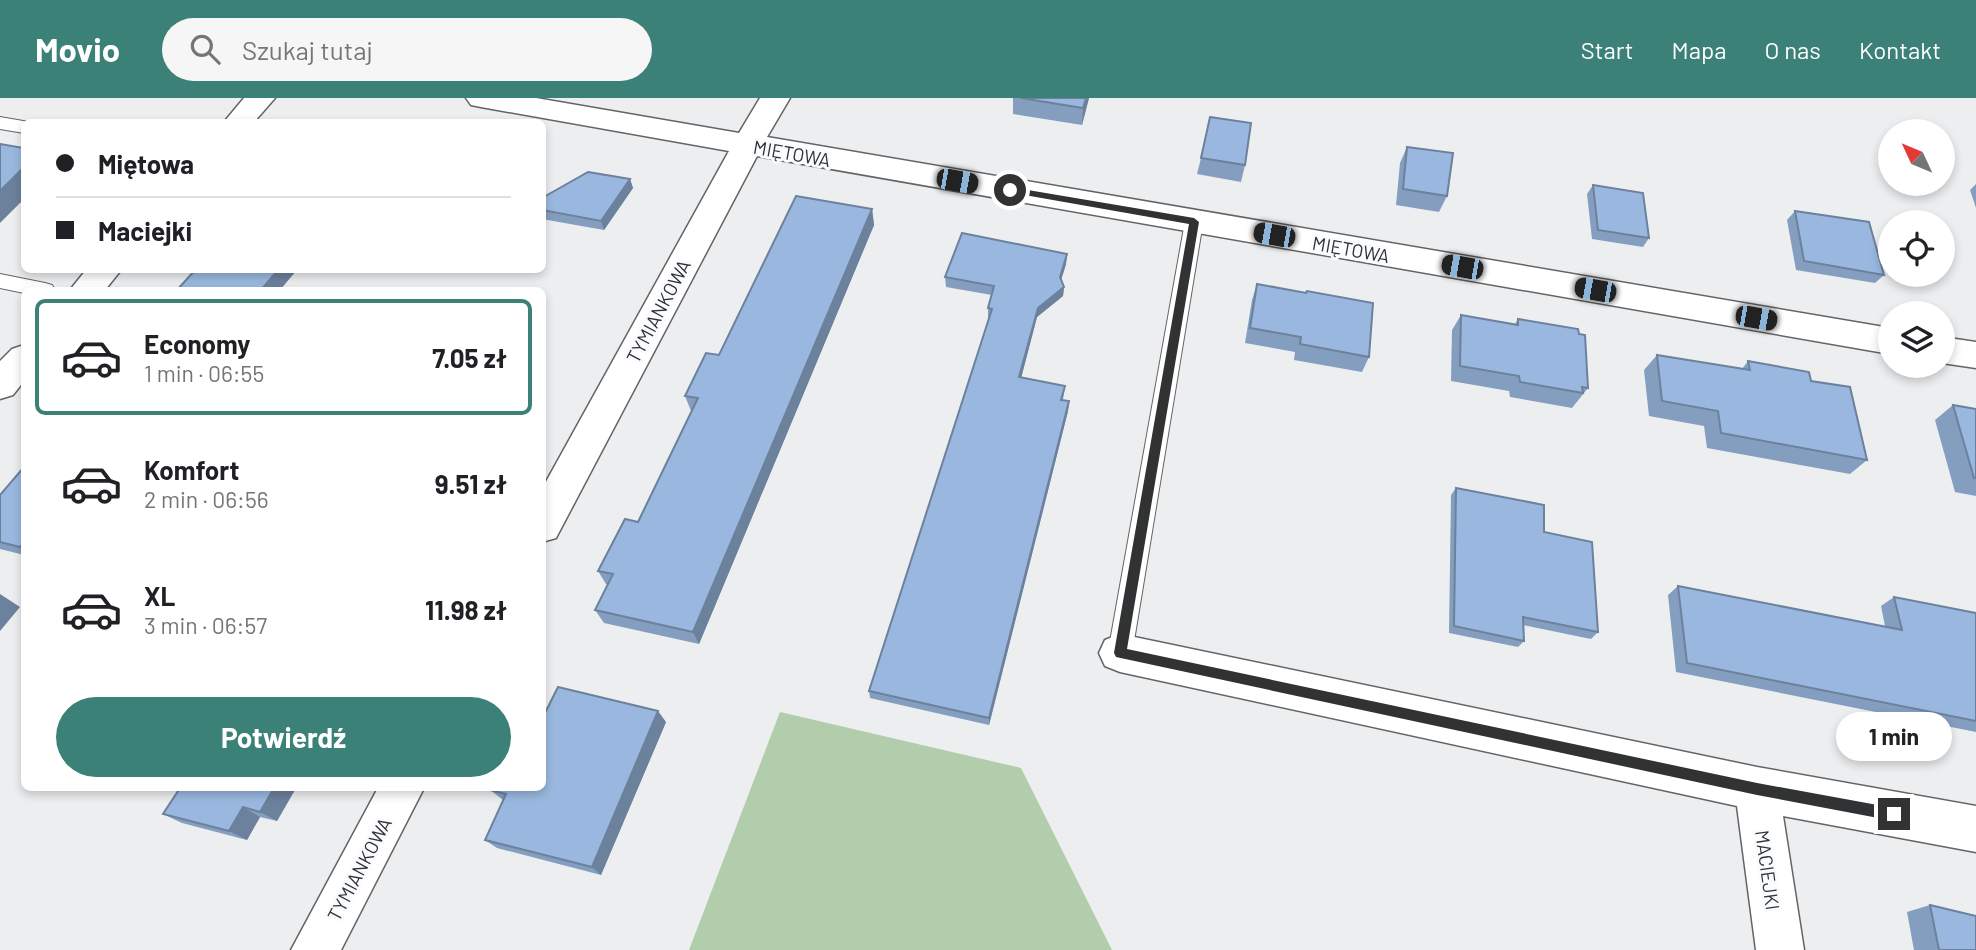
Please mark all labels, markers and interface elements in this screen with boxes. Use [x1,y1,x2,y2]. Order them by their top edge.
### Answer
search box [162,18,652,81]
text: Movio [35,29,120,69]
icon: search [186,30,224,68]
text: Szukaj tutaj [242,34,373,65]
text: Start [1581,35,1633,64]
text: Mapa [1671,35,1726,64]
text: O nas [1764,35,1821,64]
text: Kontakt [1859,35,1941,64]
north arrow [1878,119,1955,196]
map controls [1878,119,1955,378]
street label: MIĘTOWA [752,135,832,171]
text: Miętowa [98,148,194,179]
car [935,167,980,195]
route start [994,174,1026,206]
button: locate [1878,210,1955,287]
text: Maciejki [98,215,192,246]
car [1252,221,1297,249]
street label: MIĘTOWA [1311,231,1391,267]
car [1440,253,1485,281]
street label: TYMIANKOWA [621,255,695,367]
car [1573,276,1618,304]
button: layers [1878,301,1955,378]
car [1734,304,1779,332]
icon: car [60,326,123,389]
text: Economy [144,328,250,359]
text: 7.05 zł [432,342,507,373]
text: 1 min · 06:55 [144,359,264,387]
icon: car [60,452,123,515]
text: Komfort [144,454,239,485]
text: 9.51 zł [435,468,507,499]
text: 2 min · 06:56 [144,485,269,513]
icon: car [60,578,123,641]
text: XL [144,580,175,611]
text: 11.98 zł [425,594,507,625]
text: 3 min · 06:57 [144,611,267,639]
button: Potwierdź [56,697,511,777]
callout: 1 min [1836,712,1952,762]
text: 1 min [1869,722,1919,750]
route end [1878,798,1910,830]
street label: TYMIANKOWA [322,813,396,925]
street label: MACIEJKI [1751,829,1785,911]

